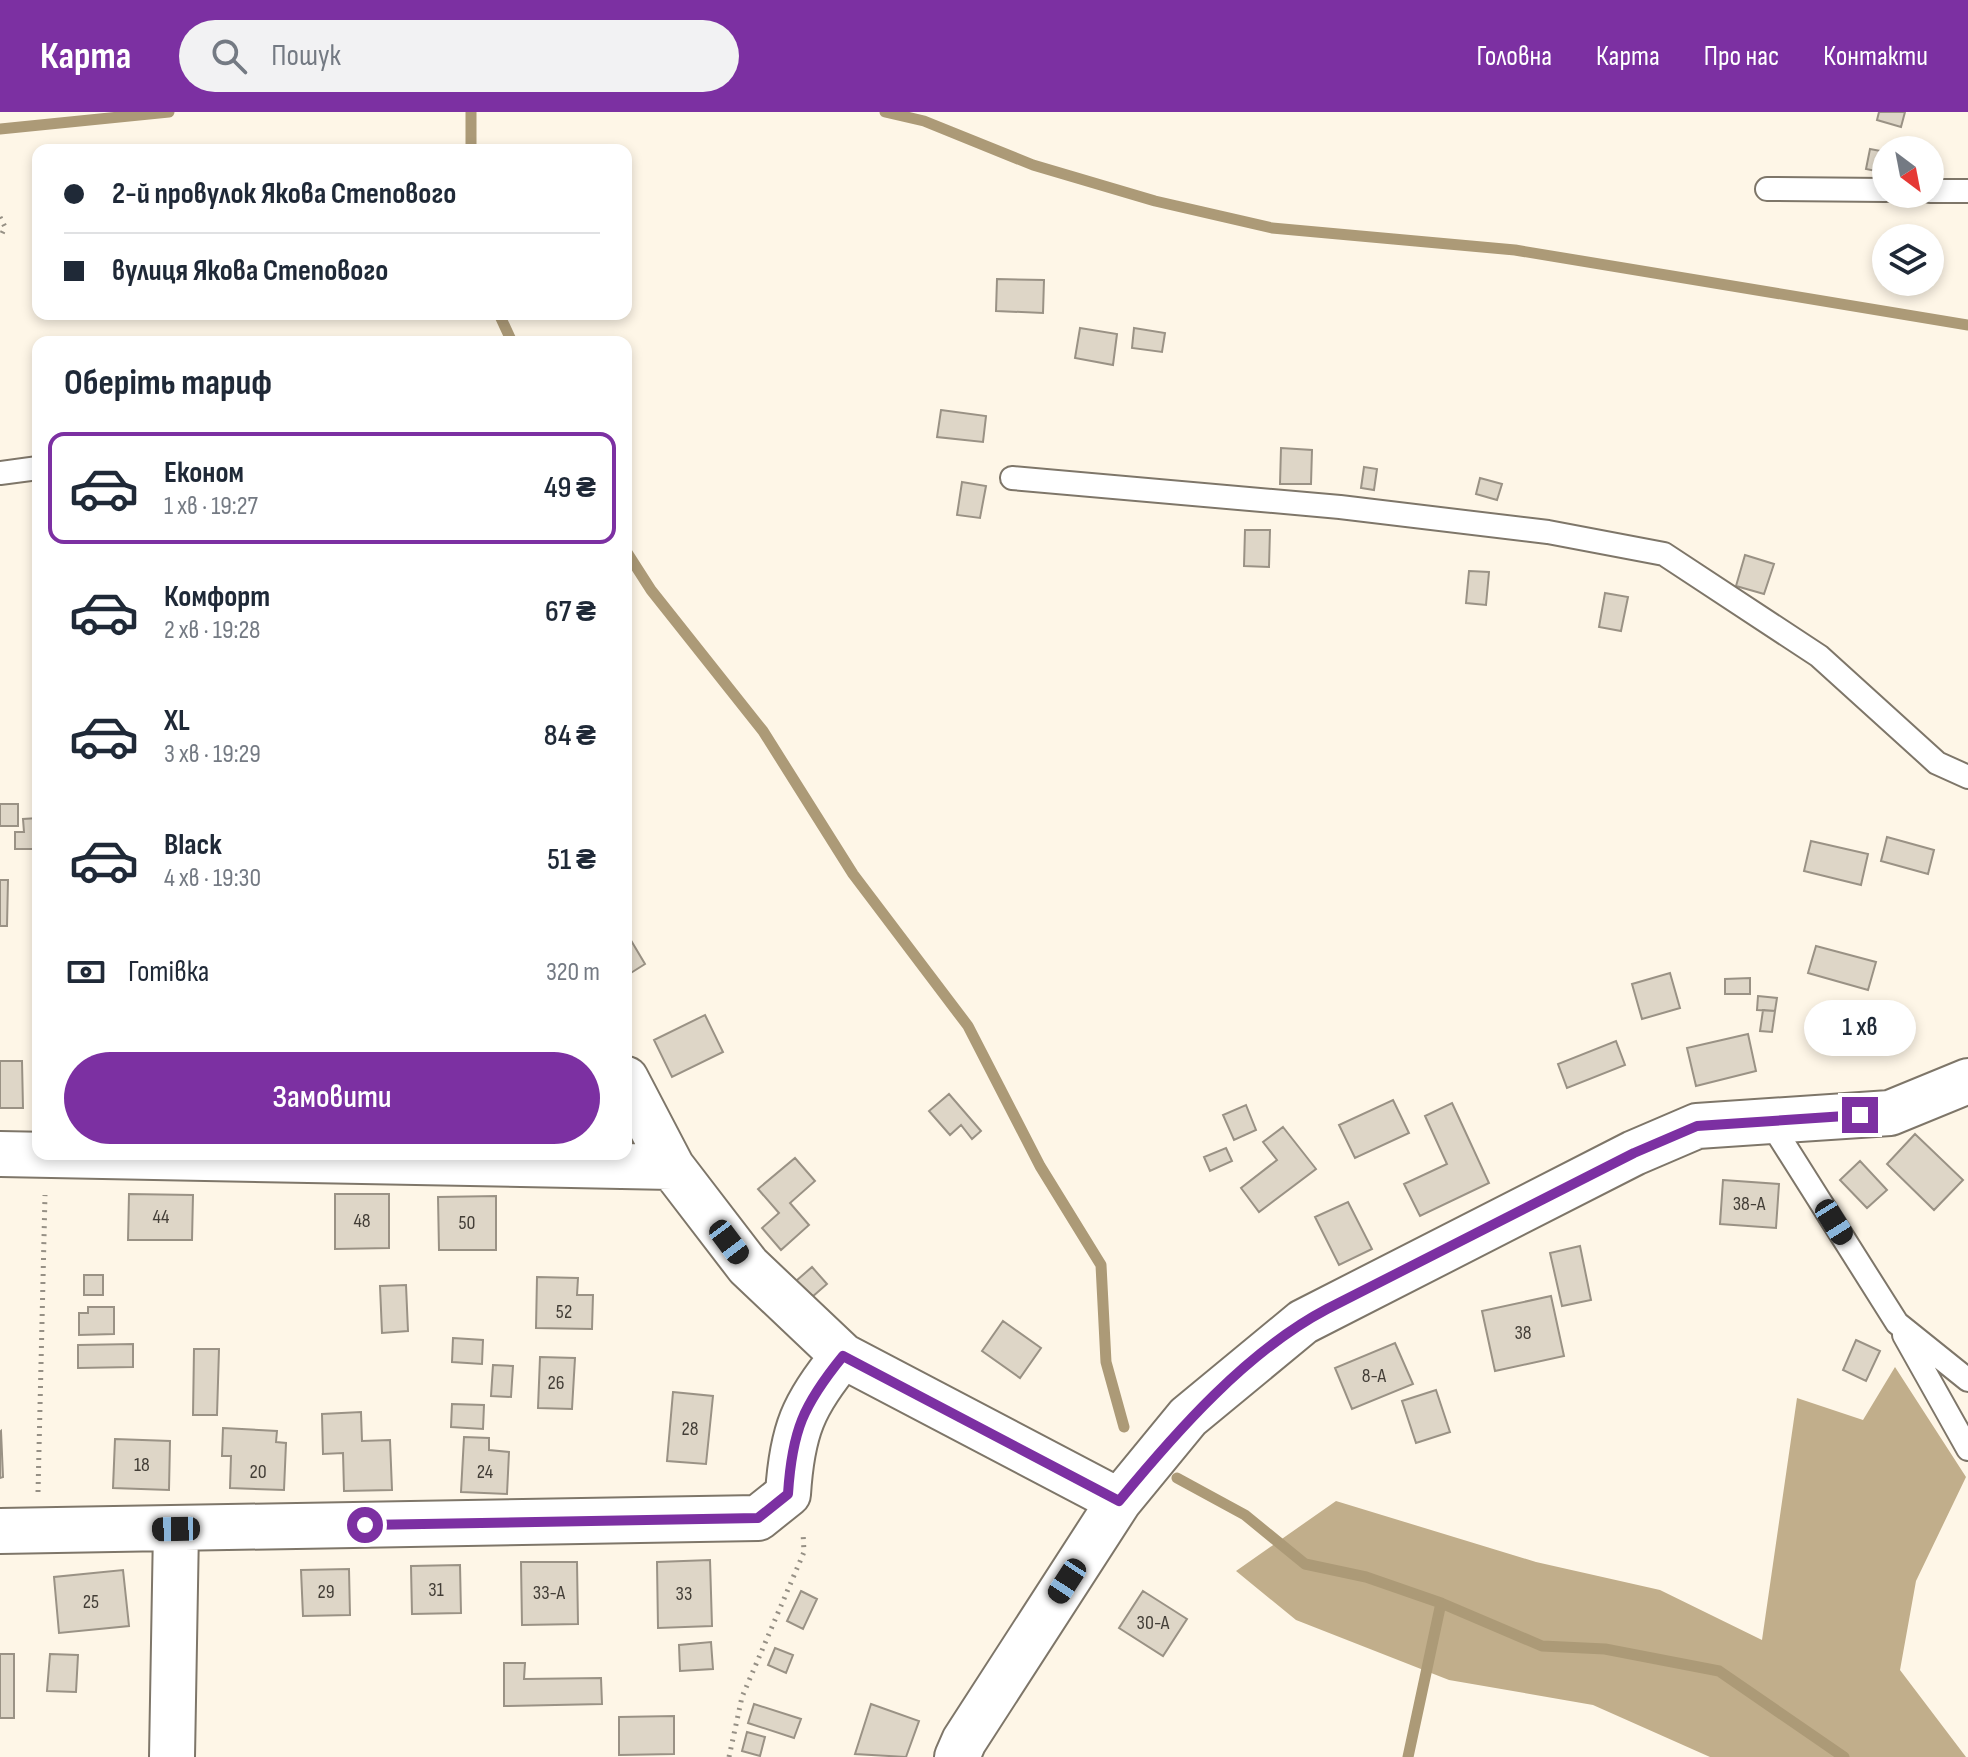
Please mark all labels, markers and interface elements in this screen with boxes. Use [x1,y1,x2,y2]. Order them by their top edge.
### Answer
search box [179,20,739,92]
text: Карта [40,34,131,79]
icon: search [207,34,251,78]
text: Пошук [271,38,341,74]
text: Головна [1476,40,1552,73]
text: Карта [1596,40,1660,73]
text: Про нас [1704,40,1779,73]
text: Контакти [1823,40,1928,73]
north arrow [1872,136,1944,208]
map controls [1872,136,1944,296]
text: 2-й провулок Якова Степового [112,176,456,212]
button: layers [1872,224,1944,296]
text: вулиця Якова Степового [112,253,388,289]
text: Оберіть тариф [64,362,272,405]
icon: car [68,452,140,524]
text: Економ [164,455,244,491]
text: 49 ₴ [544,470,596,506]
text: 1 хв · 19:27 [164,491,258,522]
icon: car [68,576,140,648]
text: Комфорт [164,579,270,615]
text: 67 ₴ [545,594,596,630]
text: 2 хв · 19:28 [164,615,261,646]
icon: car [68,700,140,772]
text: XL [164,703,190,739]
text: 84 ₴ [544,718,596,754]
text: 3 хв · 19:29 [164,739,261,770]
icon: car [68,824,140,896]
text: Black [164,827,222,863]
text: 51 ₴ [547,842,596,878]
text: 4 хв · 19:30 [164,863,261,894]
icon: cash [64,950,108,994]
text: Готівка [128,954,209,990]
text: 320 m [546,957,600,988]
callout: 1 хв [1804,999,1916,1055]
text: 1 хв [1842,1012,1878,1043]
button: Замовити [64,1052,600,1144]
route end [1842,1097,1878,1133]
house number: 38-А [1733,1192,1766,1216]
car [1811,1195,1857,1249]
house number: 44 [153,1205,169,1229]
house number: 48 [353,1209,371,1233]
house number: 50 [459,1211,475,1235]
car [705,1216,753,1268]
house number: 52 [556,1300,572,1324]
house number: 38 [1514,1321,1532,1345]
house number: 8-А [1362,1364,1387,1388]
house number: 26 [548,1371,565,1395]
house number: 28 [682,1417,699,1441]
house number: 18 [134,1453,150,1477]
house number: 20 [249,1460,267,1484]
house number: 24 [477,1460,493,1484]
route start [347,1507,383,1543]
car [152,1517,200,1541]
car [1044,1554,1090,1608]
house number: 31 [428,1578,444,1602]
house number: 29 [317,1580,335,1604]
house number: 33-А [533,1581,566,1605]
house number: 33 [676,1582,692,1606]
house number: 25 [83,1590,99,1614]
house number: 30-А [1137,1611,1170,1635]

